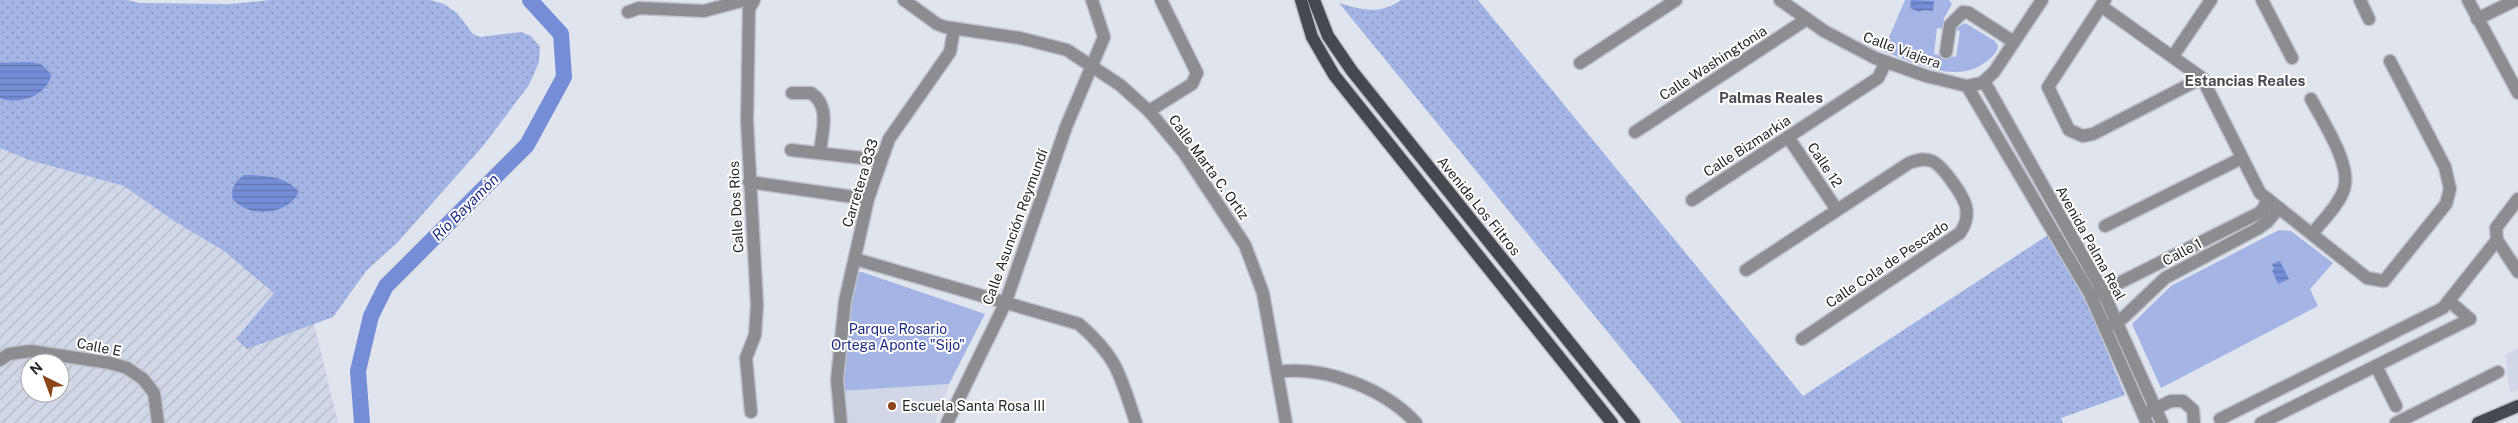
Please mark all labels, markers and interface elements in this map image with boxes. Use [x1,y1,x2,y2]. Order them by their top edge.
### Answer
street label: Calle Washingtonia [1656,22,1770,104]
street label: Calle Viajera [1861,29,1943,71]
district label: Estancias Reales [2185,72,2306,89]
district label: Palmas Reales [1719,89,1823,106]
street label: Calle Marta C. Ortiz [1166,112,1252,223]
street label: Calle Bizmarkia [1701,112,1793,180]
street label: Carretera 833 [839,137,881,229]
street label: Calle 12 [1804,140,1846,190]
street label: Calle Asunción Reymundí [979,146,1051,307]
street label: Avenida Los Filtros [1434,153,1524,259]
street label: Calle Dos Ríos [726,161,746,253]
water label: Río Bayamón [428,170,502,244]
street label: Avenida Palma Real [2053,183,2129,303]
street label: Calle Cola de Pescado [1823,217,1951,311]
street label: Calle 1 [2160,235,2204,269]
park label: Parque Rosario Ortega Aponte "Sijo" [831,321,965,353]
street label: Calle E [75,335,123,359]
north arrow [20,353,70,403]
text: N [27,359,46,378]
place label: Escuela Santa Rosa III [902,398,1045,414]
marker: Escuela Santa Rosa III [886,400,898,412]

